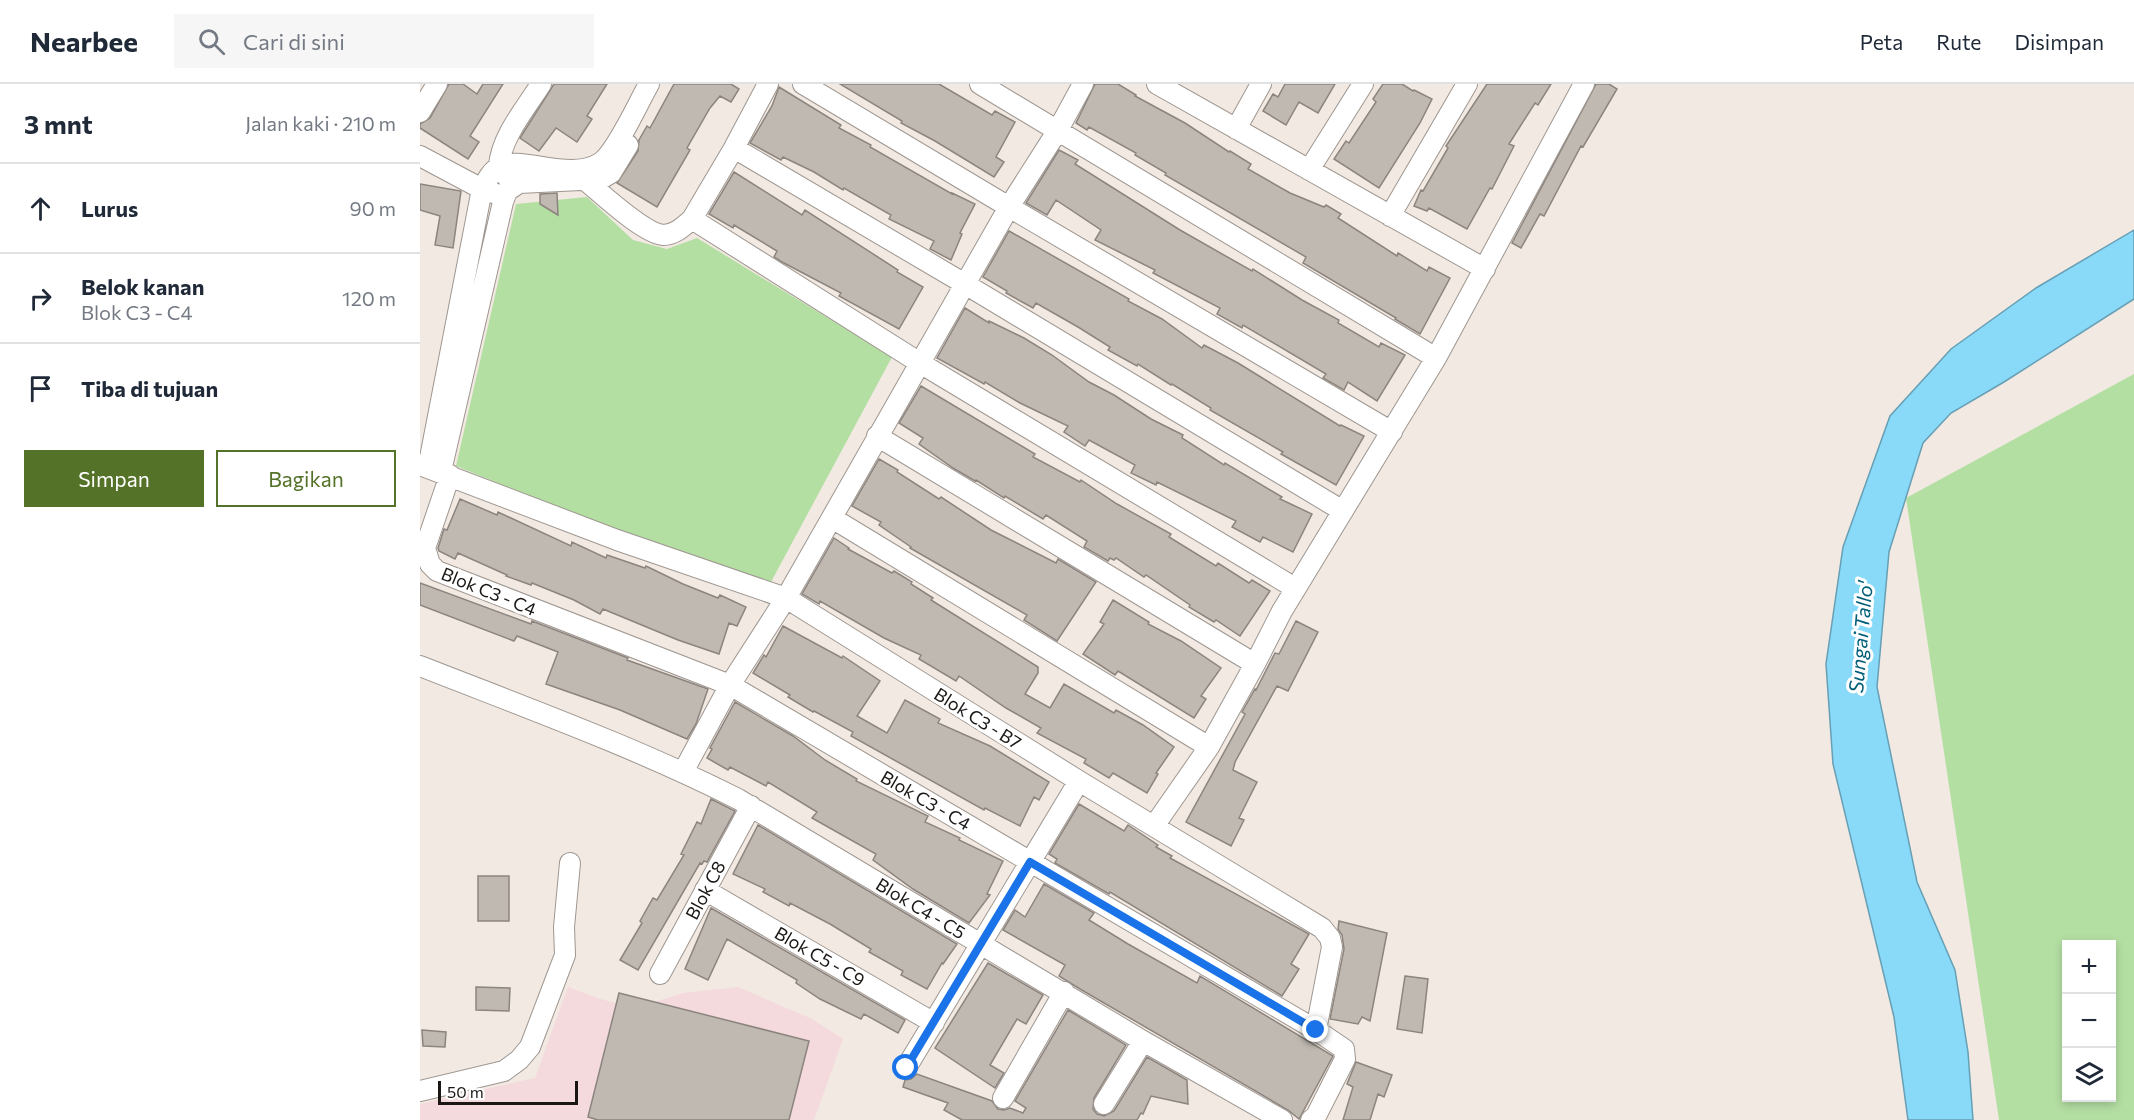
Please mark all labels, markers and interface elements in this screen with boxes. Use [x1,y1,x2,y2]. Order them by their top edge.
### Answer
search box [174,14,594,68]
text: Nearbee [30,24,138,58]
icon: search [195,25,228,58]
text: Cari di sini [243,28,345,55]
text: Peta [1860,29,1903,54]
text: Rute [1936,29,1981,54]
text: Disimpan [2014,29,2104,54]
text: 3 mnt [24,108,93,139]
text: Jalan kaki · 210 m [245,111,396,135]
icon: ahead [24,192,57,225]
text: Lurus [81,195,138,222]
text: 90 m [350,196,396,220]
text: Belok kanan [81,273,204,300]
icon: right [24,282,57,315]
text: 120 m [342,286,396,310]
text: Blok C3 - C4 [81,300,193,324]
icon: arrive [24,372,57,405]
text: Tiba di tujuan [81,375,218,402]
button: Simpan [24,450,204,507]
button: Bagikan [216,450,396,507]
street label: Blok C3 - C4 [438,562,540,620]
water label: Sungai Tallo' [1843,579,1877,694]
street label: Blok C3 - B7 [930,683,1026,753]
street label: Blok C3 - C4 [877,765,975,835]
street label: Blok C8 [680,857,730,923]
street label: Blok C4 - C5 [872,873,970,943]
street label: Blok C5 - C9 [771,921,869,991]
map controls [2062,940,2116,1102]
button: + [2062,940,2116,994]
button: − [2062,994,2116,1048]
route end [1302,1016,1328,1042]
button: layers [2062,1048,2116,1102]
route start [892,1054,918,1080]
scale bar [438,1078,578,1106]
text: 50 m [447,1082,484,1101]

